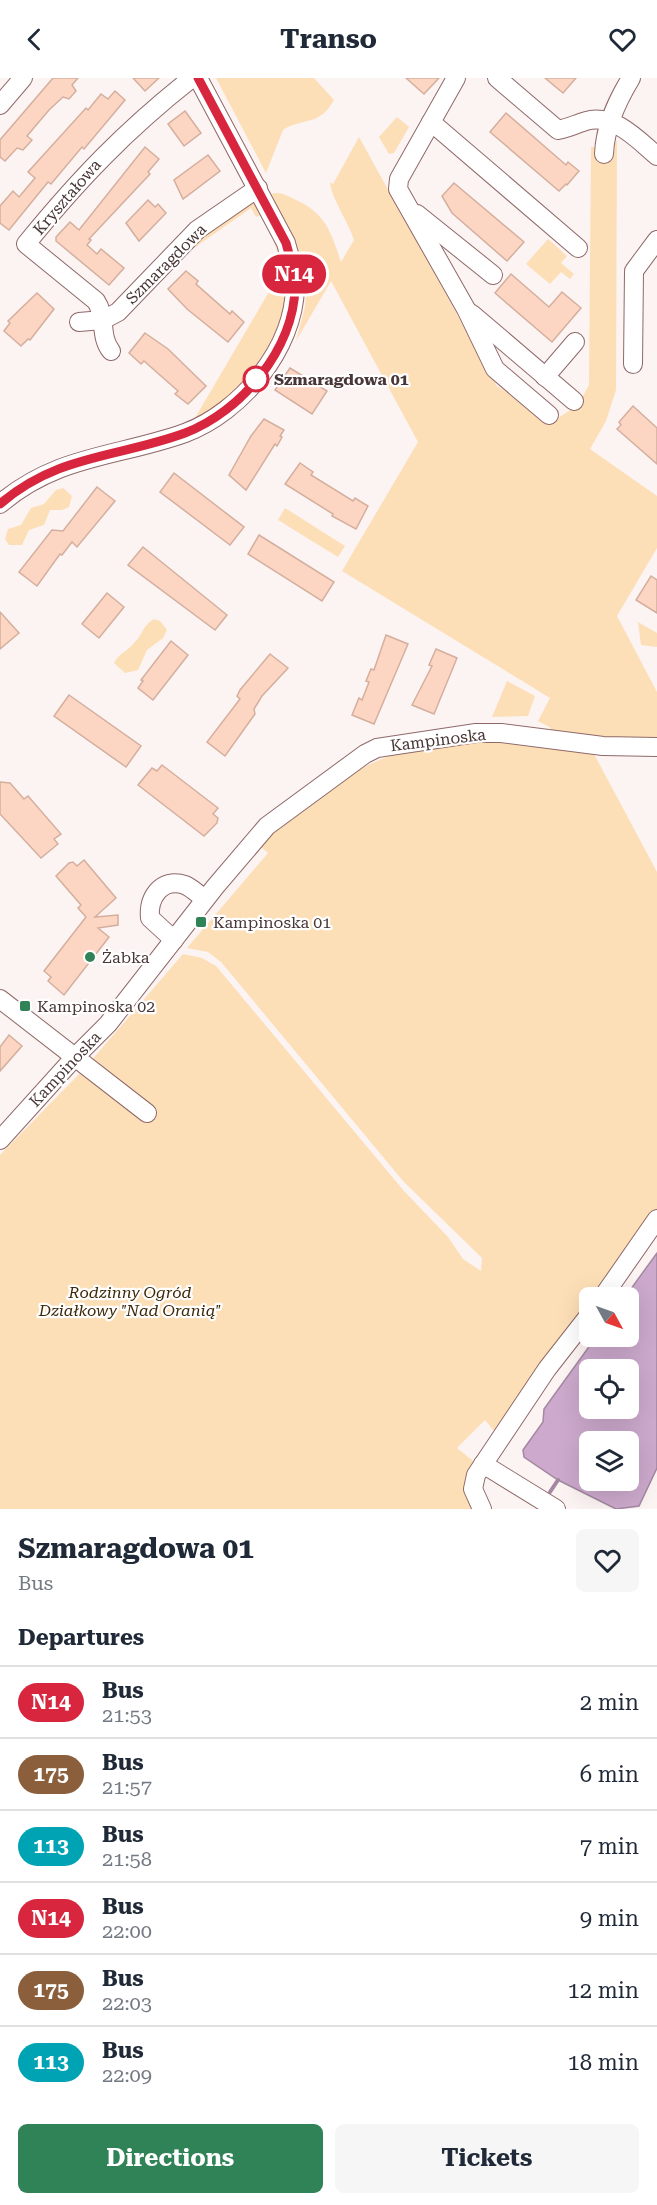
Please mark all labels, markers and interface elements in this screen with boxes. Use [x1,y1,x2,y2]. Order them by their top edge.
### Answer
icon: back [18,23,51,56]
text: Transo [280,23,377,55]
icon: heart [606,23,639,56]
street label: Kryształowa [29,155,105,239]
street label: Szmaragdowa [122,220,210,308]
line badge: N14 [260,254,328,294]
text: N14 [274,262,314,286]
marker: Szmaragdowa 01 [243,366,269,392]
place label: Szmaragdowa 01 [274,370,409,389]
street label: Kampinoska [389,725,487,755]
place label: Kampinoska 01 [213,913,331,932]
marker: Kampinoska 01 [194,915,208,929]
place label: Żabka [102,948,150,967]
marker: Żabka [83,950,97,964]
place label: Kampinoska 02 [37,997,155,1016]
marker: Kampinoska 02 [18,999,32,1013]
street label: Kampinoska [25,1027,105,1111]
park label: Rodzinny Ogród Działkowy "Nad Oranią" [38,1283,221,1320]
north arrow [579,1287,639,1347]
map controls [579,1287,639,1491]
button: locate [579,1359,639,1419]
button: layers [579,1431,639,1491]
button: heart [576,1529,639,1592]
text: Szmaragdowa 01 [18,1532,254,1565]
text: Bus [18,1571,53,1595]
text: Departures [18,1625,144,1650]
text: Bus [102,1678,144,1703]
text: N14 [31,1690,71,1714]
text: 2 min [580,1690,639,1715]
text: 21:53 [102,1703,152,1727]
text: Bus [102,1750,144,1775]
text: 175 [33,1762,69,1786]
text: 6 min [580,1762,639,1787]
text: 21:57 [102,1775,152,1799]
text: Bus [102,1822,144,1847]
text: 113 [33,1834,69,1858]
text: 7 min [580,1834,639,1859]
text: 21:58 [102,1847,152,1871]
text: Bus [102,1894,144,1919]
text: N14 [31,1906,71,1930]
text: 9 min [580,1906,639,1931]
text: 22:00 [102,1919,152,1943]
text: Bus [102,1966,144,1991]
text: 175 [33,1978,69,2002]
text: 12 min [568,1978,639,2003]
text: 22:03 [102,1991,152,2015]
text: Bus [102,2038,144,2063]
text: 113 [33,2050,69,2074]
text: 18 min [568,2050,639,2075]
text: 22:09 [102,2063,152,2087]
button: Directions [18,2124,323,2193]
button: Tickets [335,2124,639,2193]

